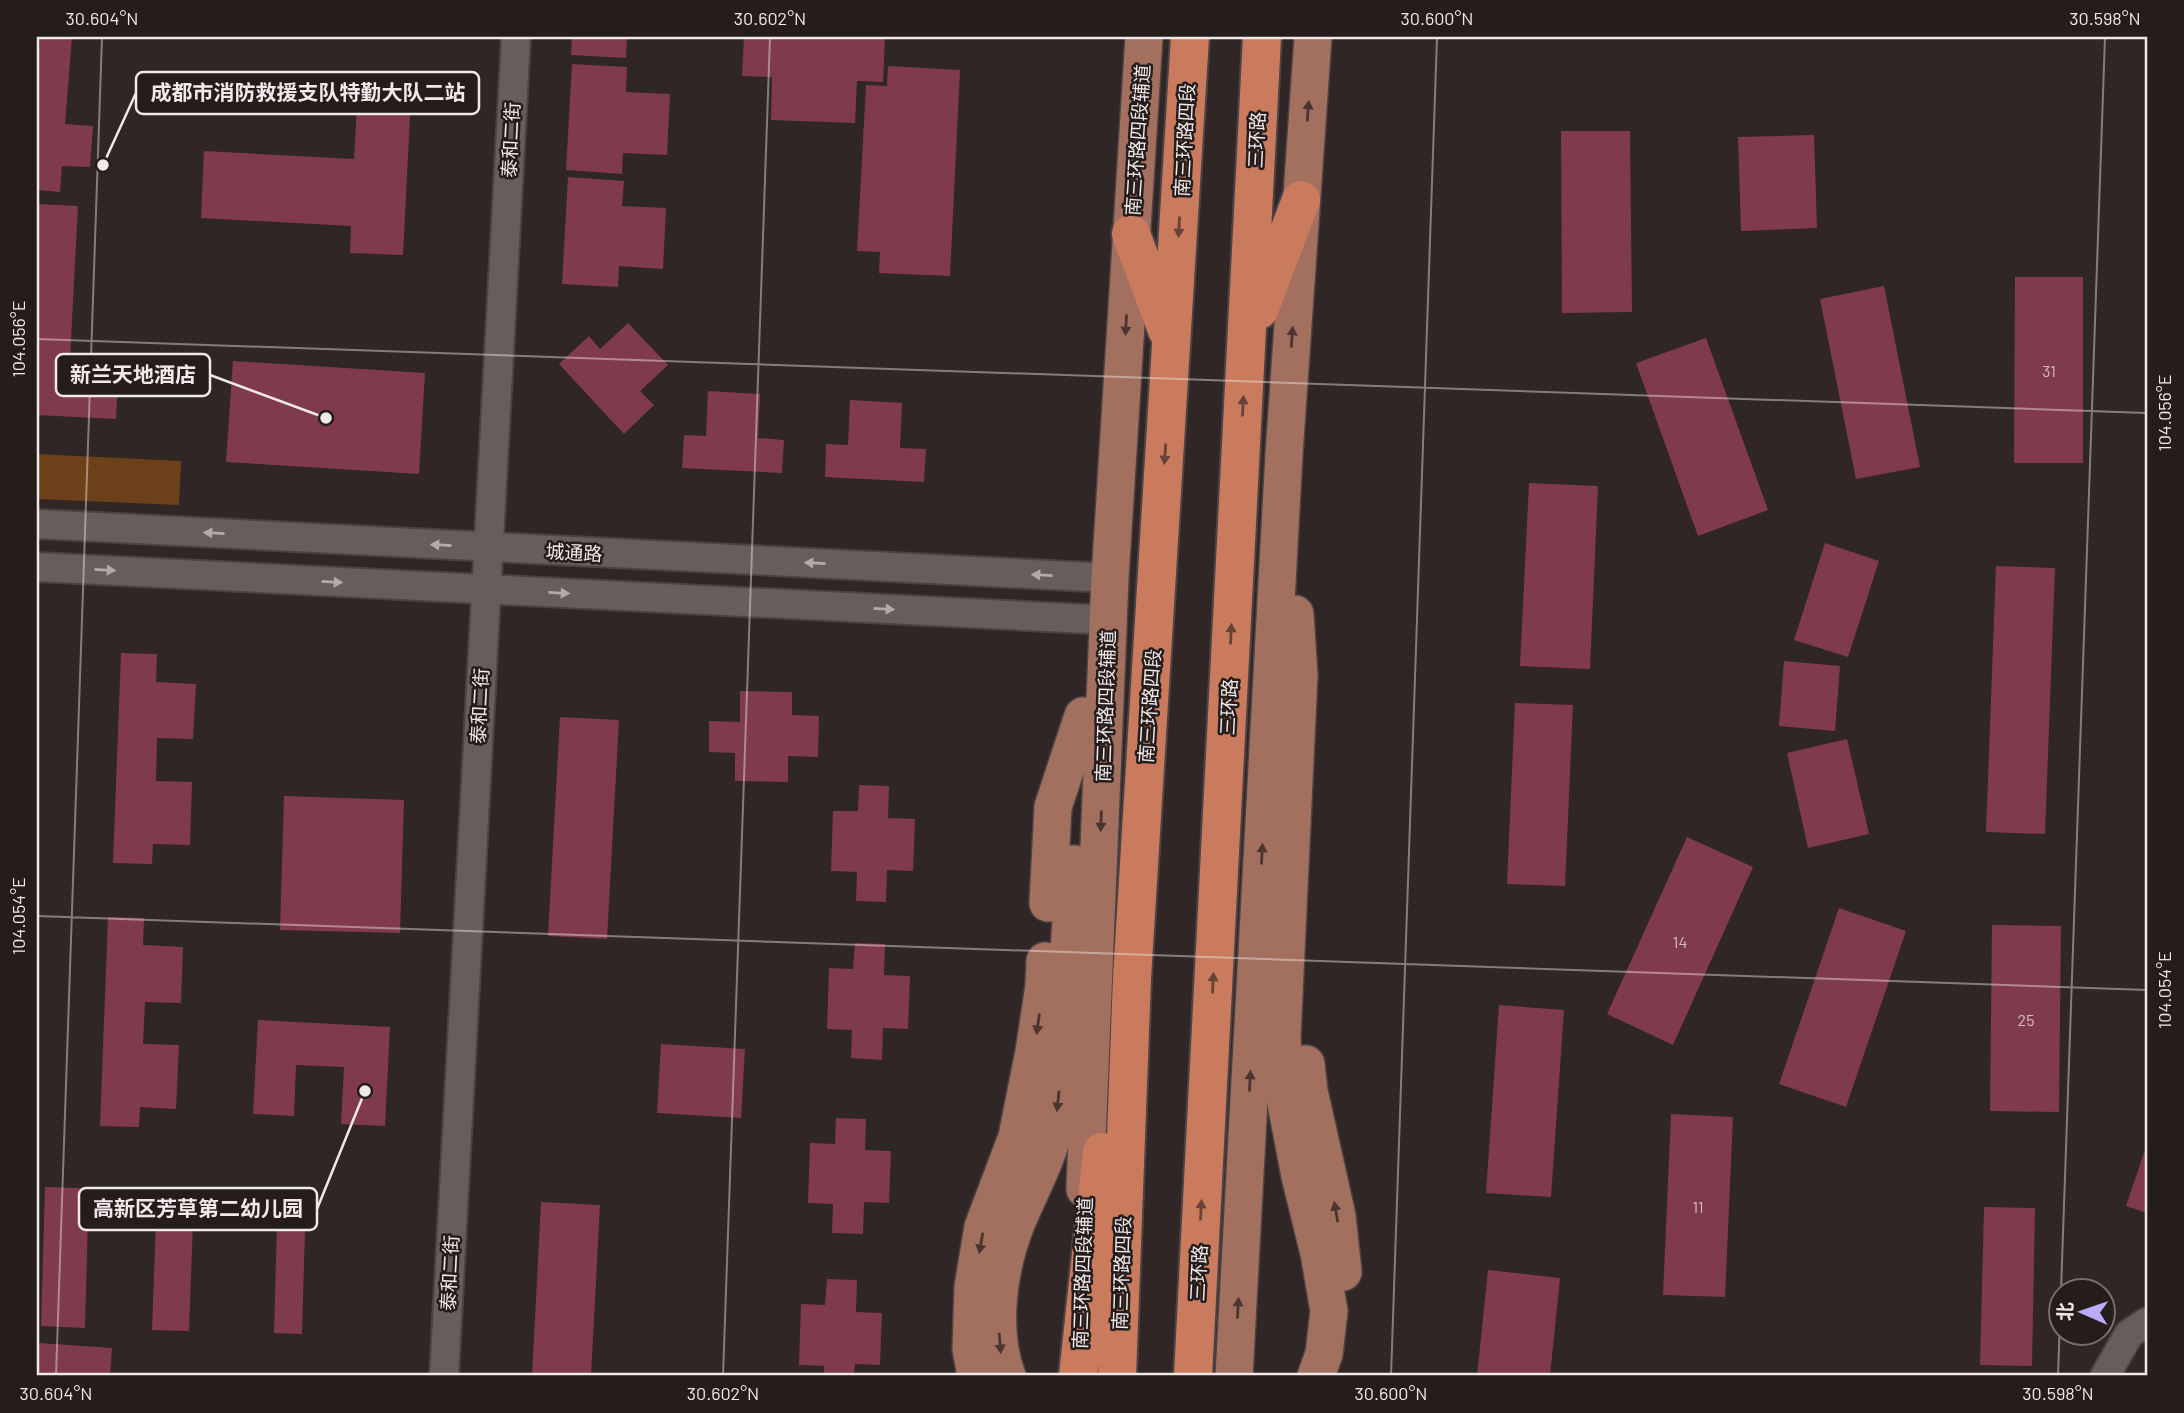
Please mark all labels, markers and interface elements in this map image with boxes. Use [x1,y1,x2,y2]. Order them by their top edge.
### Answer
text: 30.604°N [66,7,138,29]
text: 30.602°N [734,7,806,29]
text: 30.600°N [1400,7,1474,29]
text: 30.598°N [2069,7,2141,29]
street label: 南三环路四段辅道 [1120,63,1154,217]
callout: 成都市消防救援支队特勤大队二站 [136,72,479,114]
text: 成都市消防救援支队特勤大队二站 [151,79,466,104]
street label: 南三环路四段 [1170,82,1198,198]
one-way arrow [1303,99,1314,121]
street label: 泰和二街 [497,101,523,179]
street label: 三环路 [1243,111,1269,169]
one-way arrow [1173,216,1184,238]
text: 104.056°E [7,300,29,378]
one-way arrow [1120,314,1131,336]
one-way arrow [1287,326,1298,348]
callout: 新兰天地酒店 [56,354,210,396]
text: 新兰天地酒店 [70,361,196,386]
house number: 31 [2042,361,2056,380]
text: 104.056°E [2153,374,2175,452]
one-way arrow [1238,395,1249,417]
one-way arrow [1159,443,1170,465]
one-way arrow [203,528,225,539]
one-way arrow [430,539,452,550]
street label: 城通路 [545,539,603,565]
one-way arrow [804,558,826,569]
one-way arrow [94,565,116,576]
one-way arrow [1031,569,1053,580]
one-way arrow [321,576,343,587]
one-way arrow [549,588,571,599]
one-way arrow [874,604,896,615]
one-way arrow [1226,622,1237,644]
street label: 南三环路四段辅道 [1091,630,1119,782]
street label: 南三环路四段 [1134,648,1164,764]
street label: 泰和二街 [466,667,492,745]
street label: 三环路 [1215,678,1241,736]
one-way arrow [1095,810,1106,832]
one-way arrow [1257,843,1268,865]
text: 104.054°E [7,877,29,955]
house number: 14 [1673,932,1687,951]
text: 104.054°E [2153,951,2175,1029]
one-way arrow [1208,972,1219,994]
house number: 25 [2018,1010,2034,1029]
one-way arrow [1032,1013,1043,1035]
one-way arrow [1245,1070,1256,1092]
one-way arrow [1052,1091,1063,1113]
callout: 高新区芳草第二幼儿园 [79,1188,317,1230]
text: 高新区芳草第二幼儿园 [93,1195,303,1220]
street label: 南三环路四段辅道 [1068,1197,1096,1349]
house number: 11 [1692,1197,1704,1216]
one-way arrow [1196,1199,1207,1221]
one-way arrow [1330,1201,1341,1223]
street label: 南三环路四段 [1108,1216,1134,1330]
one-way arrow [975,1232,986,1254]
street label: 泰和二街 [436,1234,462,1312]
street label: 三环路 [1185,1244,1211,1302]
north arrow [2048,1276,2118,1346]
one-way arrow [1232,1297,1243,1319]
text: 北 [2053,1301,2076,1321]
one-way arrow [995,1333,1006,1355]
text: 30.604°N [20,1382,92,1404]
text: 30.602°N [687,1382,759,1404]
text: 30.600°N [1354,1382,1428,1404]
text: 30.598°N [2022,1382,2094,1404]

